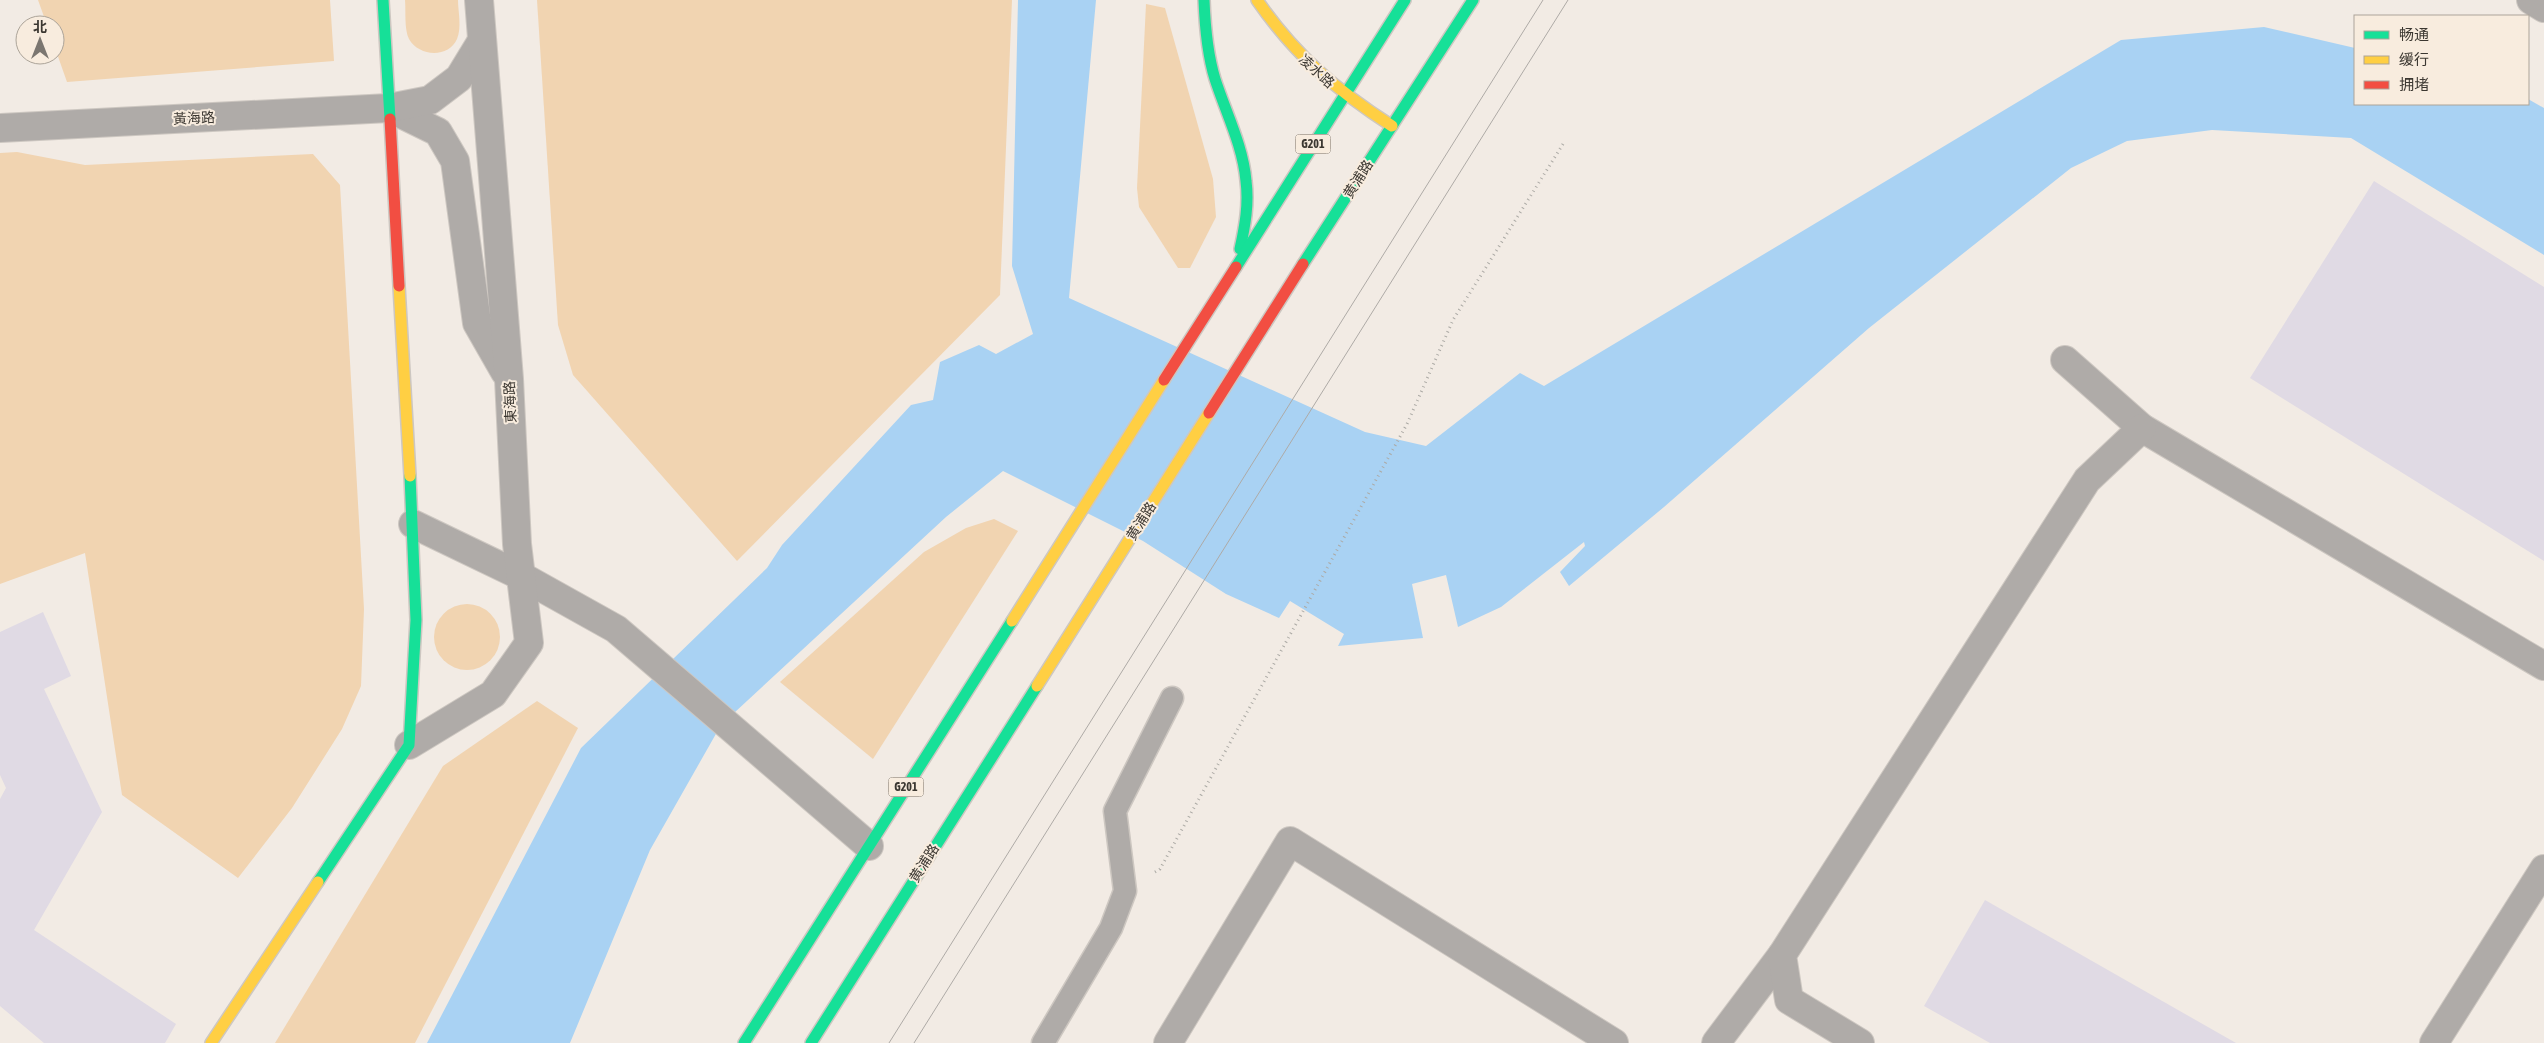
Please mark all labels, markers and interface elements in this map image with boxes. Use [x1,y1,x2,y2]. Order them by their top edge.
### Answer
north arrow [15,15,65,65]
legend [2354,15,2529,105]
text: 北 [33,19,47,35]
text: 畅通 [2399,26,2429,43]
street label: 凌水路 [1296,51,1338,91]
text: 缓行 [2399,51,2429,68]
text: 拥堵 [2399,76,2429,93]
street label: 黃海路 [173,109,215,127]
road number: G201 [1296,134,1330,154]
street label: 黄浦路 [1340,157,1376,201]
street label: 東海路 [501,381,519,423]
street label: 黄浦路 [1123,499,1159,543]
road number: G201 [888,778,924,796]
street label: 黄浦路 [906,841,942,885]

